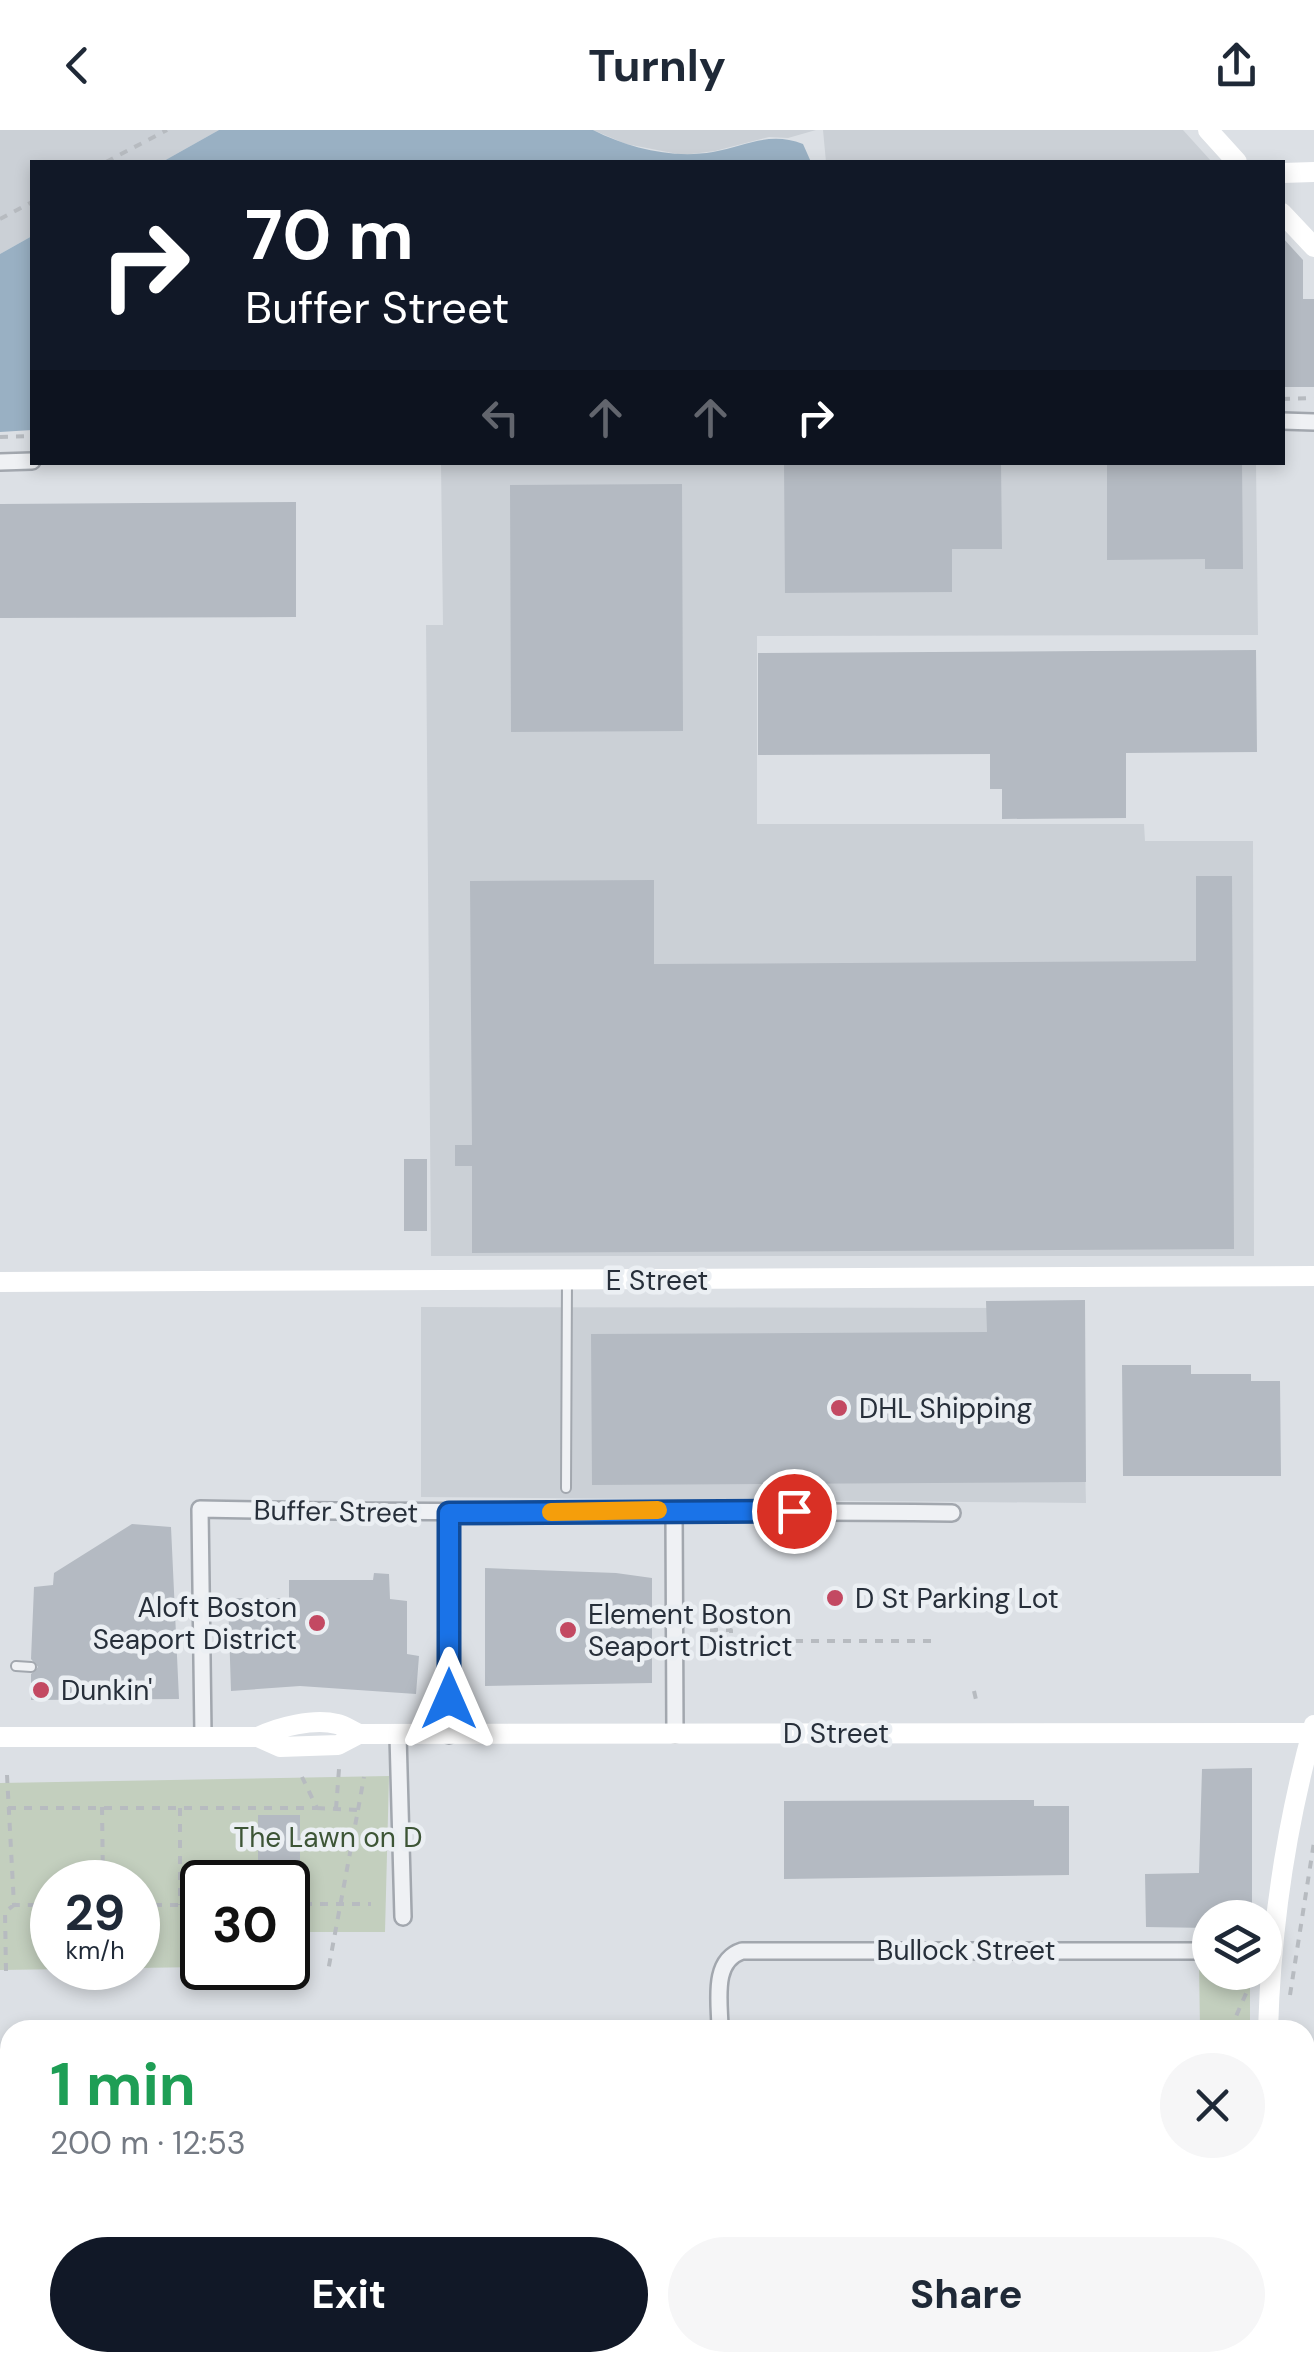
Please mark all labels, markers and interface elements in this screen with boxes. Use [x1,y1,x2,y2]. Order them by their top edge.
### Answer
text: Turnly [588,36,726,95]
icon: back [50,38,105,93]
icon: share [1209,38,1264,93]
text: 70 m [245,190,414,281]
icon: right [80,200,210,330]
text: Buffer Street [245,278,509,337]
icon: left [473,390,528,445]
icon: ahead [578,390,633,445]
icon: ahead [683,390,738,445]
icon: right [788,390,843,445]
street label: E Street [606,1262,708,1299]
place label: DHL Shipping [859,1390,1032,1427]
marker: DHL Shipping [828,1397,850,1419]
pin [752,1469,837,1554]
icon: arrive [767,1484,822,1539]
street label: Buffer Street [253,1492,419,1531]
place label: D St Parking Lot [855,1580,1059,1617]
marker: D St Parking Lot [824,1587,846,1609]
place label: Aloft Boston Seaport District [93,1589,297,1658]
place label: Element Boston Seaport District [588,1596,792,1665]
marker: Aloft Boston Seaport District [306,1612,328,1634]
marker: Element Boston Seaport District [557,1619,579,1641]
position arrow [397,1647,501,1751]
place label: Dunkin' [61,1672,152,1709]
marker: Dunkin' [30,1679,52,1701]
street label: D Street [783,1715,889,1752]
park label: The Lawn on D [233,1819,423,1856]
speed limit sign: 30 [180,1860,310,1990]
text: 29 [65,1880,125,1946]
map controls [1192,1900,1282,1990]
button: layers [1192,1900,1282,1990]
street label: Bullock Street [877,1932,1055,1969]
text: km/h [65,1934,125,1967]
text: 1 min [50,2045,196,2124]
button: close [1160,2053,1265,2158]
text: 200 m · 12:53 [50,2122,246,2164]
button: Exit [50,2237,648,2352]
button: Share [668,2237,1265,2352]

